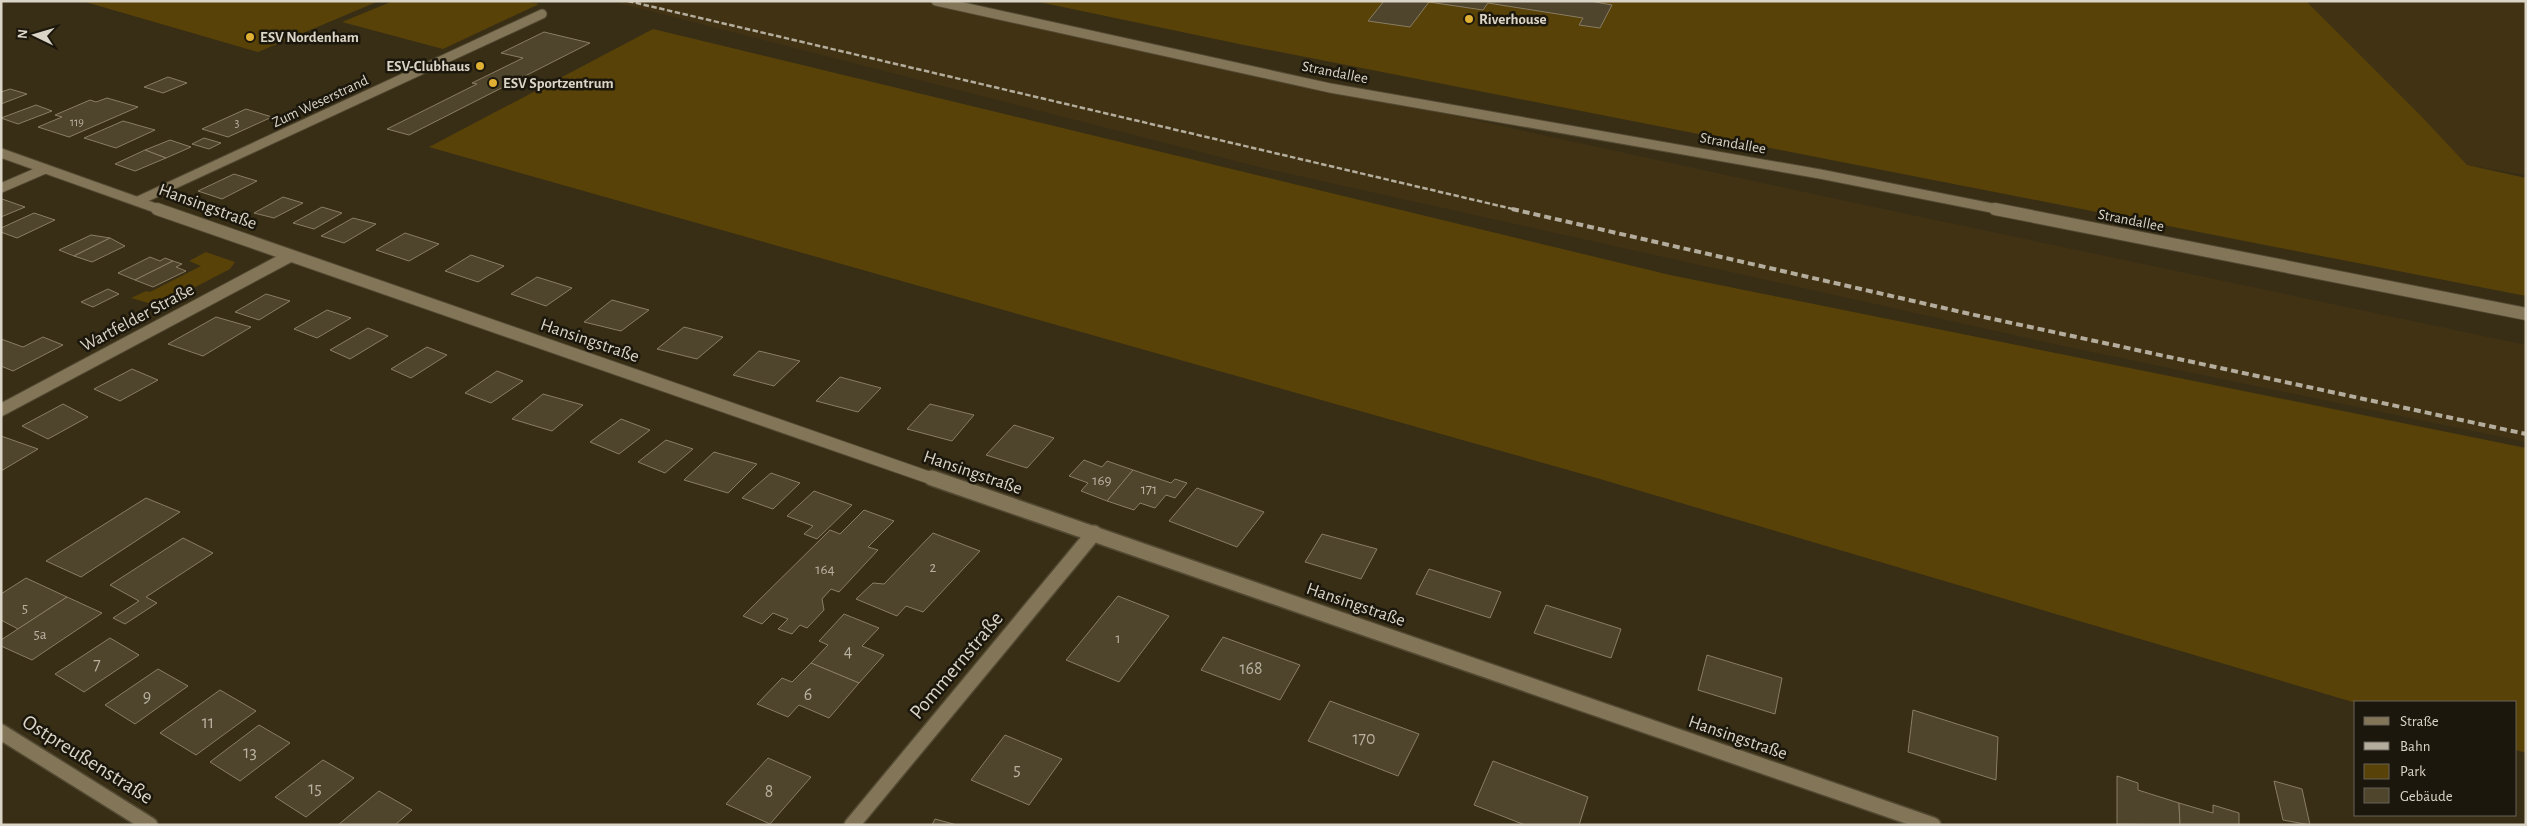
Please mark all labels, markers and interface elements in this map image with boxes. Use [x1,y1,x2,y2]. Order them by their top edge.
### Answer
north arrow [10,10,60,60]
place label: Riverhouse [1479,12,1547,27]
marker: Riverhouse [1463,13,1475,25]
text: N [16,28,30,39]
place label: ESV Nordenham [260,30,359,45]
marker: ESV Nordenham [244,31,256,43]
place label: ESV-Clubhaus [386,59,470,74]
street label: Strandallee [1301,59,1369,86]
marker: ESV-Clubhaus [474,60,486,72]
street label: Zum Weserstrand [270,73,371,130]
place label: ESV Sportzentrum [503,76,614,91]
marker: ESV Sportzentrum [487,77,499,89]
house number: 119 [70,116,84,128]
house number: 3 [235,117,240,129]
street label: Strandallee [1699,130,1767,157]
street label: Hansingstraße [156,181,259,233]
street label: Strandallee [2097,207,2165,234]
street label: Wartfelder Straße [78,280,197,355]
street label: Hansingstraße [538,316,641,366]
street label: Hansingstraße [921,448,1024,498]
house number: 169 [1092,473,1112,488]
house number: 171 [1141,482,1157,497]
house number: 2 [930,560,937,575]
house number: 164 [815,562,835,577]
street label: Hansingstraße [1304,580,1407,630]
house number: 5 [22,601,28,616]
street label: Pommernstraße [906,608,1007,723]
house number: 5a [33,627,47,642]
house number: 1 [1115,631,1121,646]
house number: 4 [844,643,853,661]
house number: 7 [93,656,101,674]
house number: 168 [1239,660,1263,678]
house number: 6 [804,686,812,704]
house number: 9 [143,688,151,706]
legend [2354,701,2517,816]
street label: Ostpreußenstraße [19,711,157,808]
street label: Hansingstraße [1686,713,1789,763]
house number: 11 [202,714,214,732]
text: Straße [2400,714,2439,729]
house number: 170 [1352,730,1376,748]
text: Bahn [2400,739,2430,754]
house number: 13 [243,744,257,762]
house number: 5 [1013,761,1021,779]
text: Park [2400,764,2426,779]
house number: 15 [308,780,322,798]
house number: 8 [765,783,773,801]
text: Gebäude [2400,789,2453,804]

